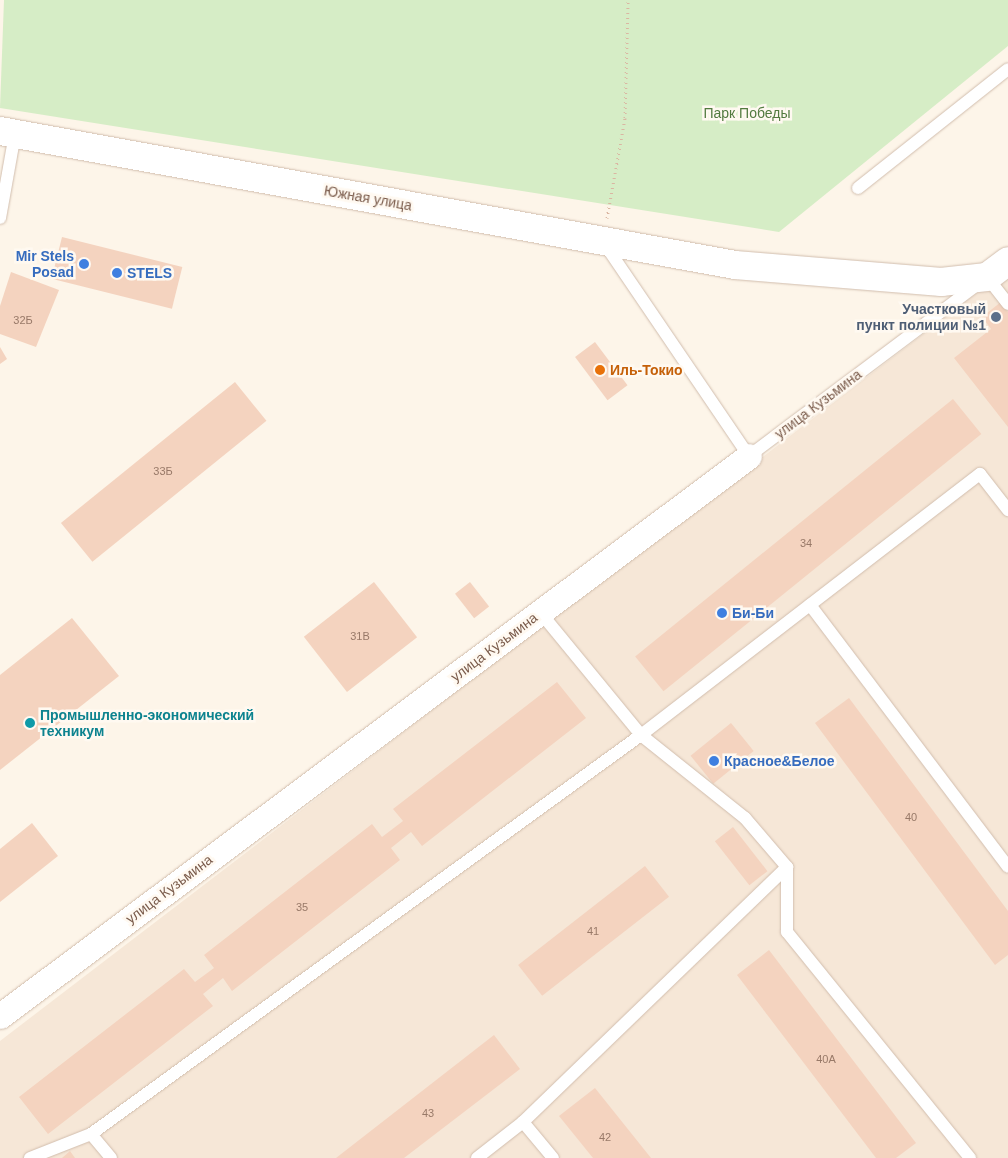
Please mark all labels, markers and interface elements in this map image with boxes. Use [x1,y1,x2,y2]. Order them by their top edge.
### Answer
park label: Парк Победы [703,105,791,121]
street label: Южная улица [323,182,413,214]
place label: Mir Stels Posad [16,248,74,280]
marker: Mir Stels Posad [78,258,90,270]
place label: STELS [127,265,172,281]
marker: STELS [111,267,123,279]
place label: Участковый пункт полиции №1 [856,301,986,334]
marker: Участковый пункт полиции №1 [990,311,1002,323]
house number: 32Б [13,313,33,327]
place label: Иль-Токио [610,362,683,378]
marker: Иль-Токио [594,364,606,376]
street label: улица Кузьмина [771,366,865,442]
house number: 33Б [153,464,173,478]
house number: 34 [800,536,812,550]
place label: Би-Би [732,605,774,621]
marker: Би-Би [716,607,728,619]
street label: улица Кузьмина [447,609,541,685]
house number: 31В [350,629,370,643]
place label: Промышленно-экономический техникум [40,707,254,740]
marker: Промышленно-экономический техникум [24,717,36,729]
place label: Красное&Белое [724,753,834,769]
marker: Красное&Белое [708,755,720,767]
house number: 40 [905,810,917,824]
street label: улица Кузьмина [122,851,216,927]
house number: 35 [296,900,308,914]
house number: 41 [587,924,599,938]
house number: 40А [816,1052,836,1066]
house number: 43 [422,1106,434,1120]
house number: 42 [599,1130,611,1144]

